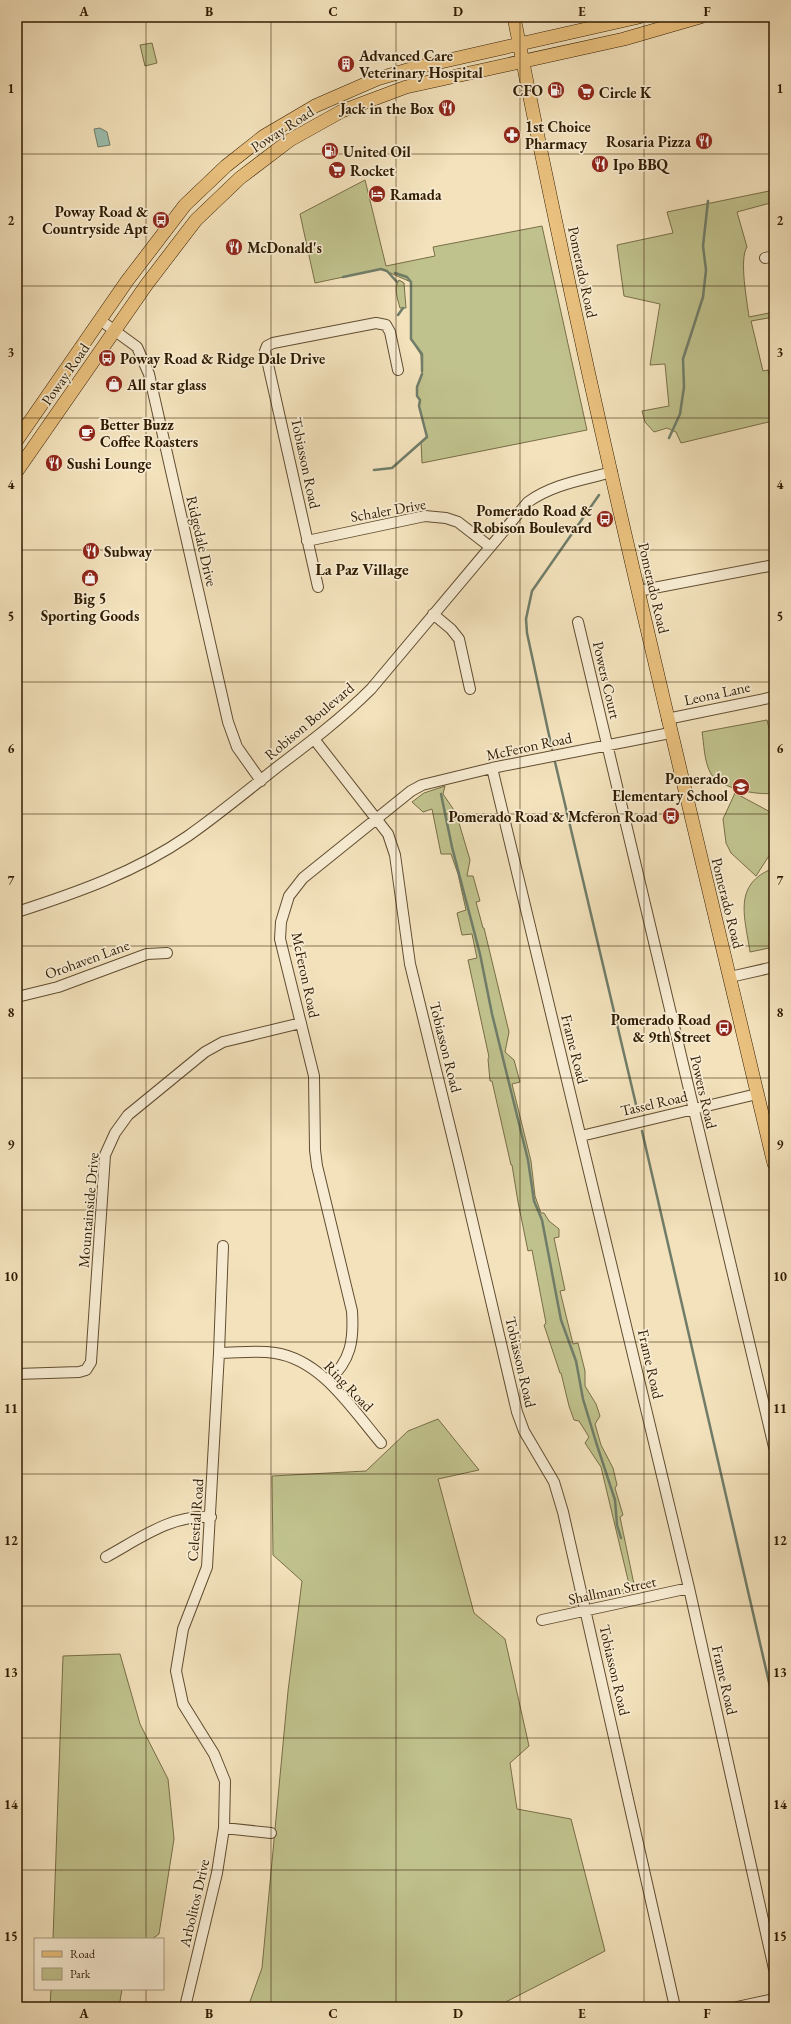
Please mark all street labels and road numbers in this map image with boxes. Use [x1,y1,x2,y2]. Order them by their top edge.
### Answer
street label: Poway Road [247,101,318,156]
street label: Pomerado Road [564,225,602,320]
street label: Poway Road [37,339,94,409]
street label: Tobiasson Road [287,416,325,511]
street label: Ridgedale Drive [182,494,222,588]
street label: Schaler Drive [349,494,427,526]
street label: Pomerado Road [634,541,674,636]
street label: Powers Court [589,639,625,721]
street label: Leona Lane [682,677,752,709]
street label: Robison Boulevard [260,678,358,764]
street label: McFeron Road [484,728,574,764]
street label: Pomerado Road [708,856,749,951]
street label: McFeron Road [288,930,324,1020]
street label: Orohaven Lane [42,935,132,983]
street label: Tobiasson Road [426,1000,467,1095]
street label: Frame Road [557,1012,593,1086]
street label: Powers Road [686,1053,722,1131]
street label: Tassel Road [619,1086,690,1120]
street label: Mountainside Drive [73,1151,103,1268]
street label: Tobiasson Road [501,1315,541,1410]
street label: Frame Road [634,1327,668,1401]
street label: Ring Road [320,1357,378,1416]
street label: Celestial Road [183,1477,207,1562]
street label: Shallman Street [566,1571,658,1609]
street label: Tobiasson Road [595,1623,635,1718]
street label: Frame Road [708,1643,742,1717]
street label: Arbolitos Drive [174,1857,213,1950]

